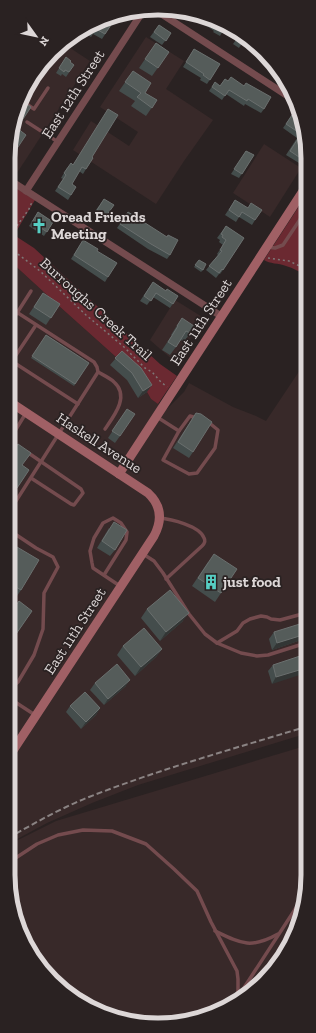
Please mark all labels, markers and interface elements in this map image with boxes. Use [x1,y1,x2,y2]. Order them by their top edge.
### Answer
north arrow [16,16,56,56]
text: N [36,34,52,49]
street label: East 12th Street [38,46,109,142]
place label: Oread Friends Meeting [51,208,146,243]
church icon: Oread Friends Meeting [30,217,48,235]
street label: Burroughs Creek Trail [36,254,156,364]
street label: East 11th Street [166,275,236,369]
street label: Haskell Avenue [53,409,145,477]
building icon: just food [202,573,220,591]
place label: just food [222,573,281,591]
street label: East 11th Street [40,584,110,678]

